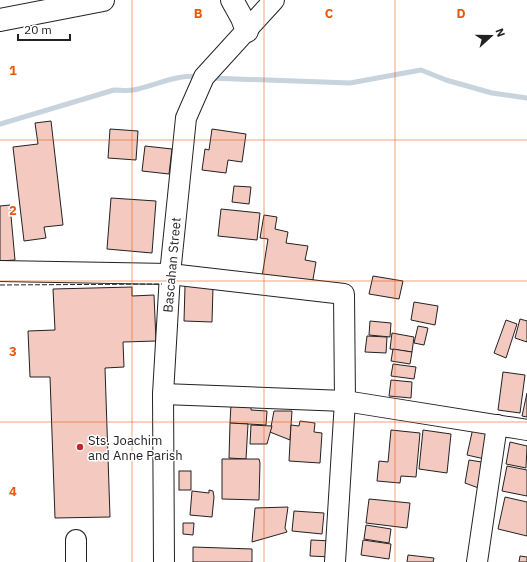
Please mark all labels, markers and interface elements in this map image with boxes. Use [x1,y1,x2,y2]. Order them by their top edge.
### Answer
text: B [194,5,203,22]
text: C [325,5,334,22]
text: D [456,5,466,22]
scale bar [18,16,70,42]
north arrow [471,16,511,56]
text: 20 m [24,22,52,37]
text: N [492,26,508,39]
text: 1 [9,62,17,79]
text: 2 [9,202,17,219]
street label: Bascahan Street [159,217,185,313]
text: 3 [9,343,17,360]
place label: Sts. Joachim and Anne Parish [88,432,183,464]
marker: Sts. Joachim and Anne Parish [75,442,85,452]
text: 4 [9,483,17,500]

